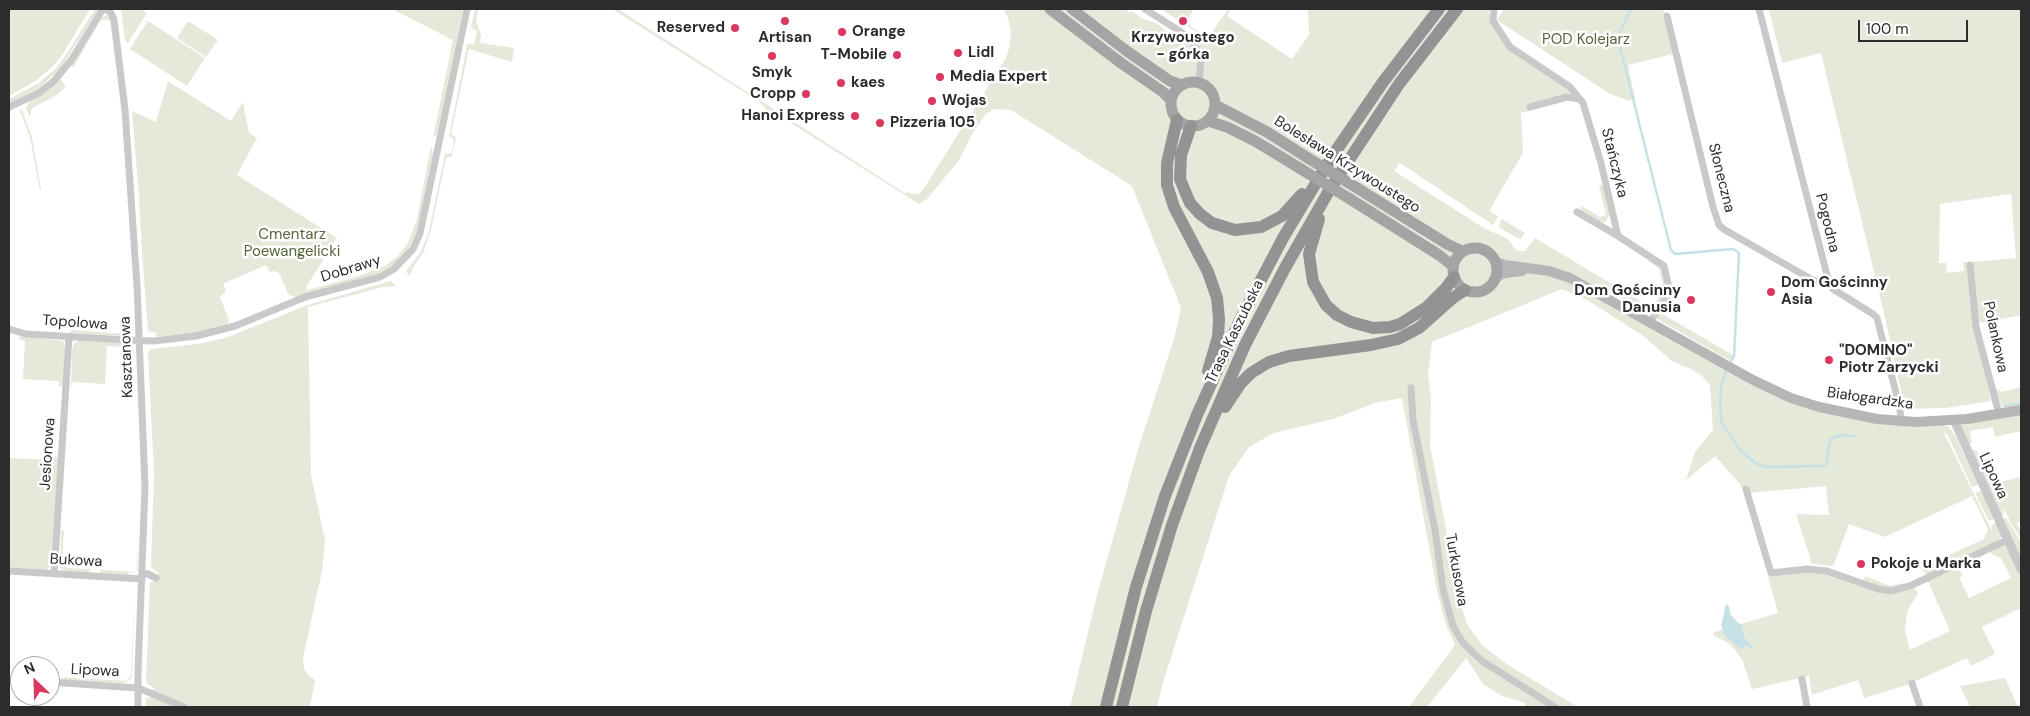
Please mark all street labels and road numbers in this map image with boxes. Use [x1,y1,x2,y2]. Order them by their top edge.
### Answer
street label: Bolesława Krzywoustego [1271,113,1423,217]
street label: Stańczyka [1597,126,1631,200]
street label: Słoneczna [1704,142,1738,214]
street label: Pogodna [1811,192,1843,254]
street label: Dobrawy [319,251,383,287]
street label: Trasa Kaszubska [1202,277,1268,387]
street label: Polankowa [1979,300,2011,374]
street label: Topolowa [42,312,108,334]
street label: Kasztanowa [117,316,137,398]
street label: Białogardzka [1826,384,1914,414]
street label: Jesionowa [36,417,60,491]
street label: Lipowa [1975,450,2011,502]
street label: Turkusowa [1441,532,1471,608]
street label: Bukowa [49,551,103,571]
street label: Lipowa [70,661,120,681]

